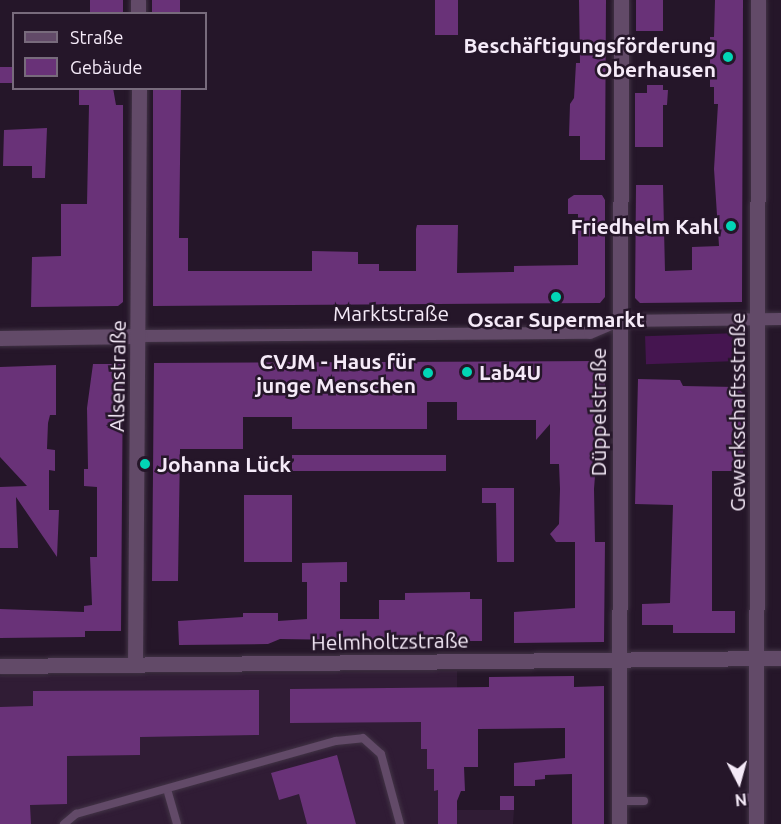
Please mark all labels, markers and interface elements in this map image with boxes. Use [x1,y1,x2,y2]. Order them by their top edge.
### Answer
legend [12,12,207,90]
text: Straße [70,27,123,47]
place label: Beschäftigungsförderung Oberhausen [463,32,716,82]
marker: Beschäftigungsförderung Oberhausen [721,50,735,64]
text: Gebäude [70,57,142,77]
place label: Friedhelm Kahl [571,213,719,239]
marker: Friedhelm Kahl [724,219,738,233]
marker: Oscar Supermarkt [549,290,563,304]
street label: Marktstraße [333,300,449,326]
place label: Oscar Supermarkt [467,306,645,332]
street label: Gewerkschaftsstraße [724,312,750,512]
street label: Alsenstraße [103,320,131,432]
place label: CVJM - Haus für junge Menschen [256,348,416,398]
street label: Düppelstraße [585,348,611,476]
place label: Lab4U [479,359,541,385]
marker: Lab4U [460,365,474,379]
marker: CVJM - Haus für junge Menschen [421,366,435,380]
place label: Johanna Lück [157,451,291,477]
marker: Johanna Lück [138,457,152,471]
street label: Helmholtzstraße [311,627,469,655]
north arrow [709,752,769,812]
text: N [734,790,748,809]

